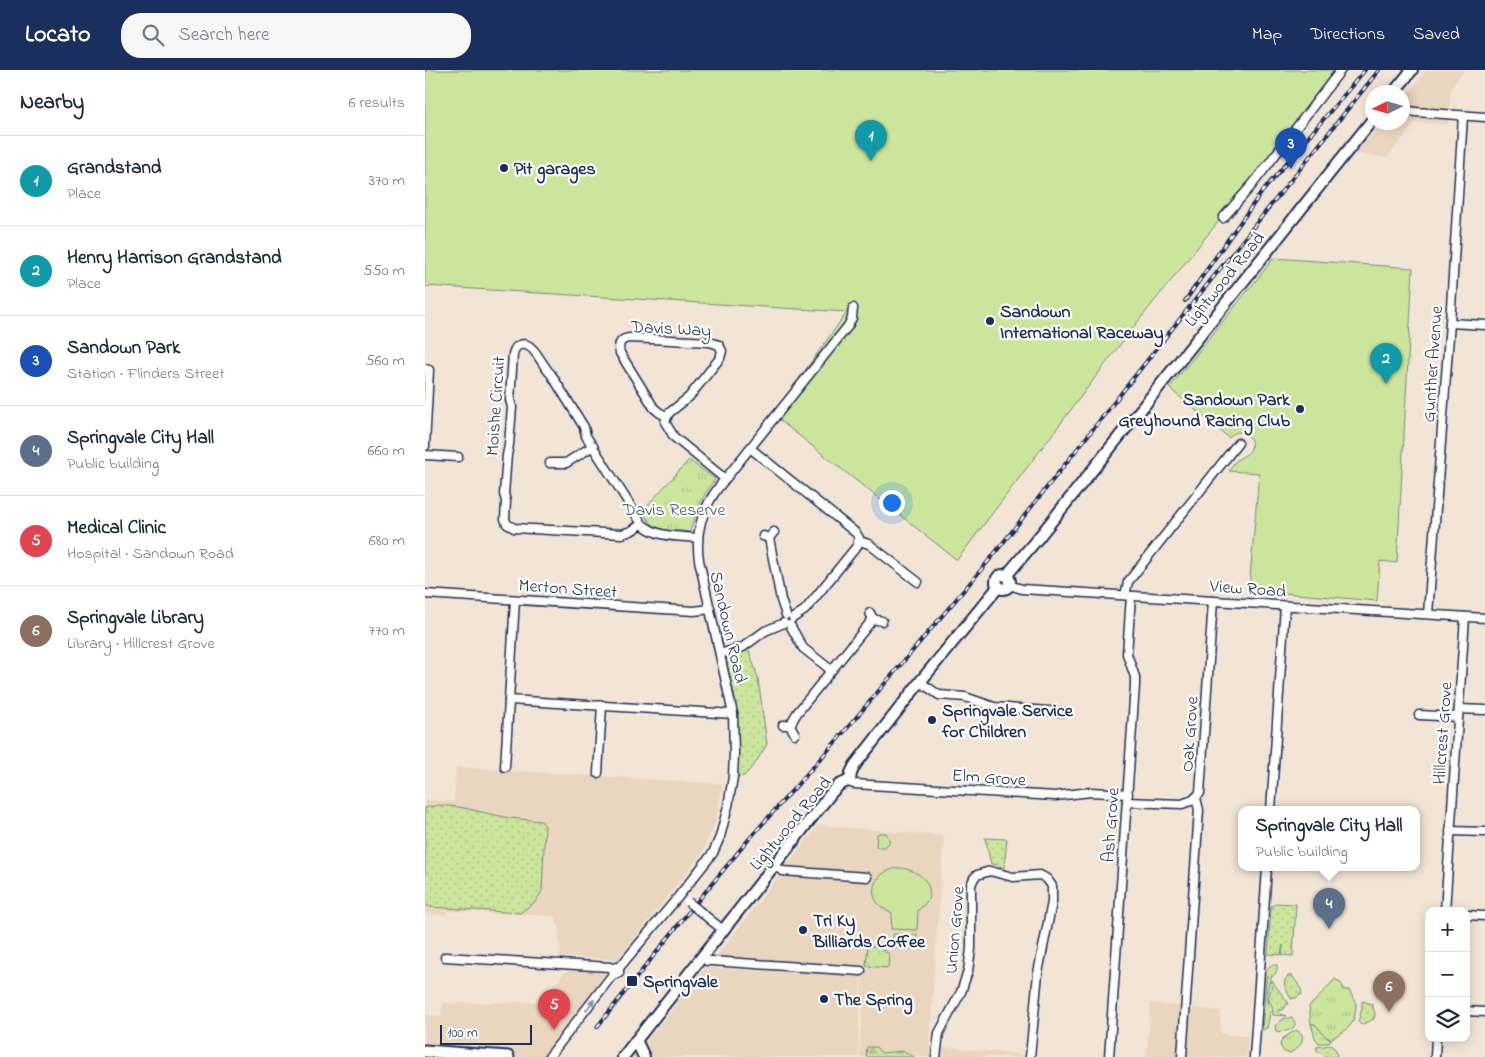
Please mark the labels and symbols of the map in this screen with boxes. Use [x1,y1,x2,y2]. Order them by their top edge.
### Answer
north arrow [1365,85,1410,130]
pin: 1 [855,120,887,161]
pin: 3 [1275,128,1307,169]
place label: Pit garages [514,157,596,184]
marker: Pit garages [498,162,510,174]
street label: Lightwood Road [1179,227,1273,334]
place label: Sandown International Raceway [1000,300,1163,348]
street label: Gunther Avenue [1417,304,1451,423]
street label: Davis Way [629,315,712,345]
marker: Sandown International Raceway [984,315,996,327]
pin: 2 [1370,343,1402,384]
street label: Moishe Circuit [481,355,513,457]
place label: Sandown Park Greyhound Racing Club [1118,388,1291,436]
marker: Sandown Park Greyhound Racing Club [1294,403,1306,415]
your location [879,490,905,516]
park label: Davis Reserve [621,498,727,524]
street label: Sandown Road [702,569,753,686]
street label: Merton Street [518,574,618,606]
street label: View Road [1208,574,1287,606]
street label: Hillcrest Grove [1427,680,1461,785]
street label: Oak Grove [1175,695,1207,773]
place label: Springvale Service for Children [941,699,1074,746]
marker: Springvale Service for Children [926,714,938,726]
street label: Elm Grove [951,763,1028,795]
street label: Lightwood Road [744,771,840,878]
street label: Ash Grove [1096,786,1128,863]
street label: Union Grove [939,884,973,975]
pin: 4 [1313,888,1345,929]
place label: Tri Ky Billiards Coffee [812,909,926,956]
marker: Tri Ky Billiards Coffee [797,924,809,936]
place label: Springvale [643,970,719,997]
pin: 6 [1373,971,1405,1012]
marker: Springvale [625,974,639,988]
place label: The Spring [834,988,913,1015]
pin: 5 [538,989,570,1030]
marker: The Spring [818,993,830,1005]
one-way arrow [584,999,595,1012]
scale bar [440,1022,533,1045]

